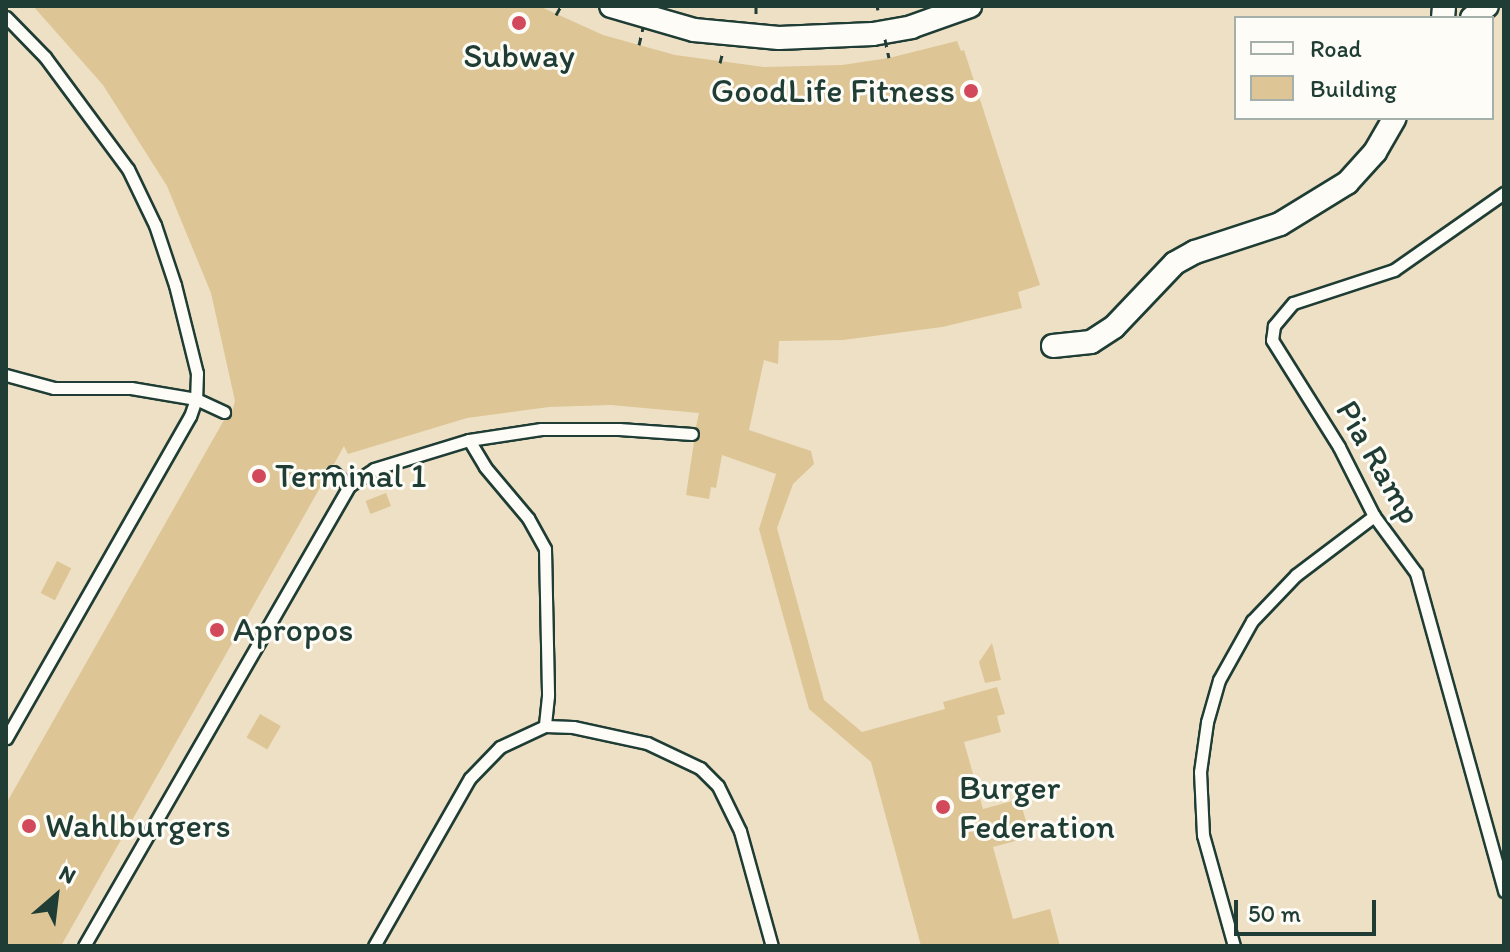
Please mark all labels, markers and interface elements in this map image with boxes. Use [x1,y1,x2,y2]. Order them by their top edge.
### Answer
marker: Subway [510,14,528,32]
legend [1234,16,1494,120]
text: Road [1310,34,1362,63]
place label: Subway [463,36,575,76]
place label: GoodLife Fitness [712,71,955,111]
text: Building [1310,74,1397,103]
marker: GoodLife Fitness [962,82,980,100]
street label: Pia Ramp [1327,393,1431,531]
place label: Terminal 1 [275,456,426,496]
marker: Terminal 1 [250,467,268,485]
place label: Apropos [233,610,353,650]
marker: Apropos [208,621,226,639]
place label: Burger Federation [959,767,1115,846]
marker: Burger Federation [934,798,952,816]
place label: Wahlburgers [45,806,231,846]
marker: Wahlburgers [20,817,38,835]
north arrow [16,856,96,936]
text: N [55,859,80,890]
scale bar [1238,884,1380,934]
text: 50 m [1248,899,1301,928]

